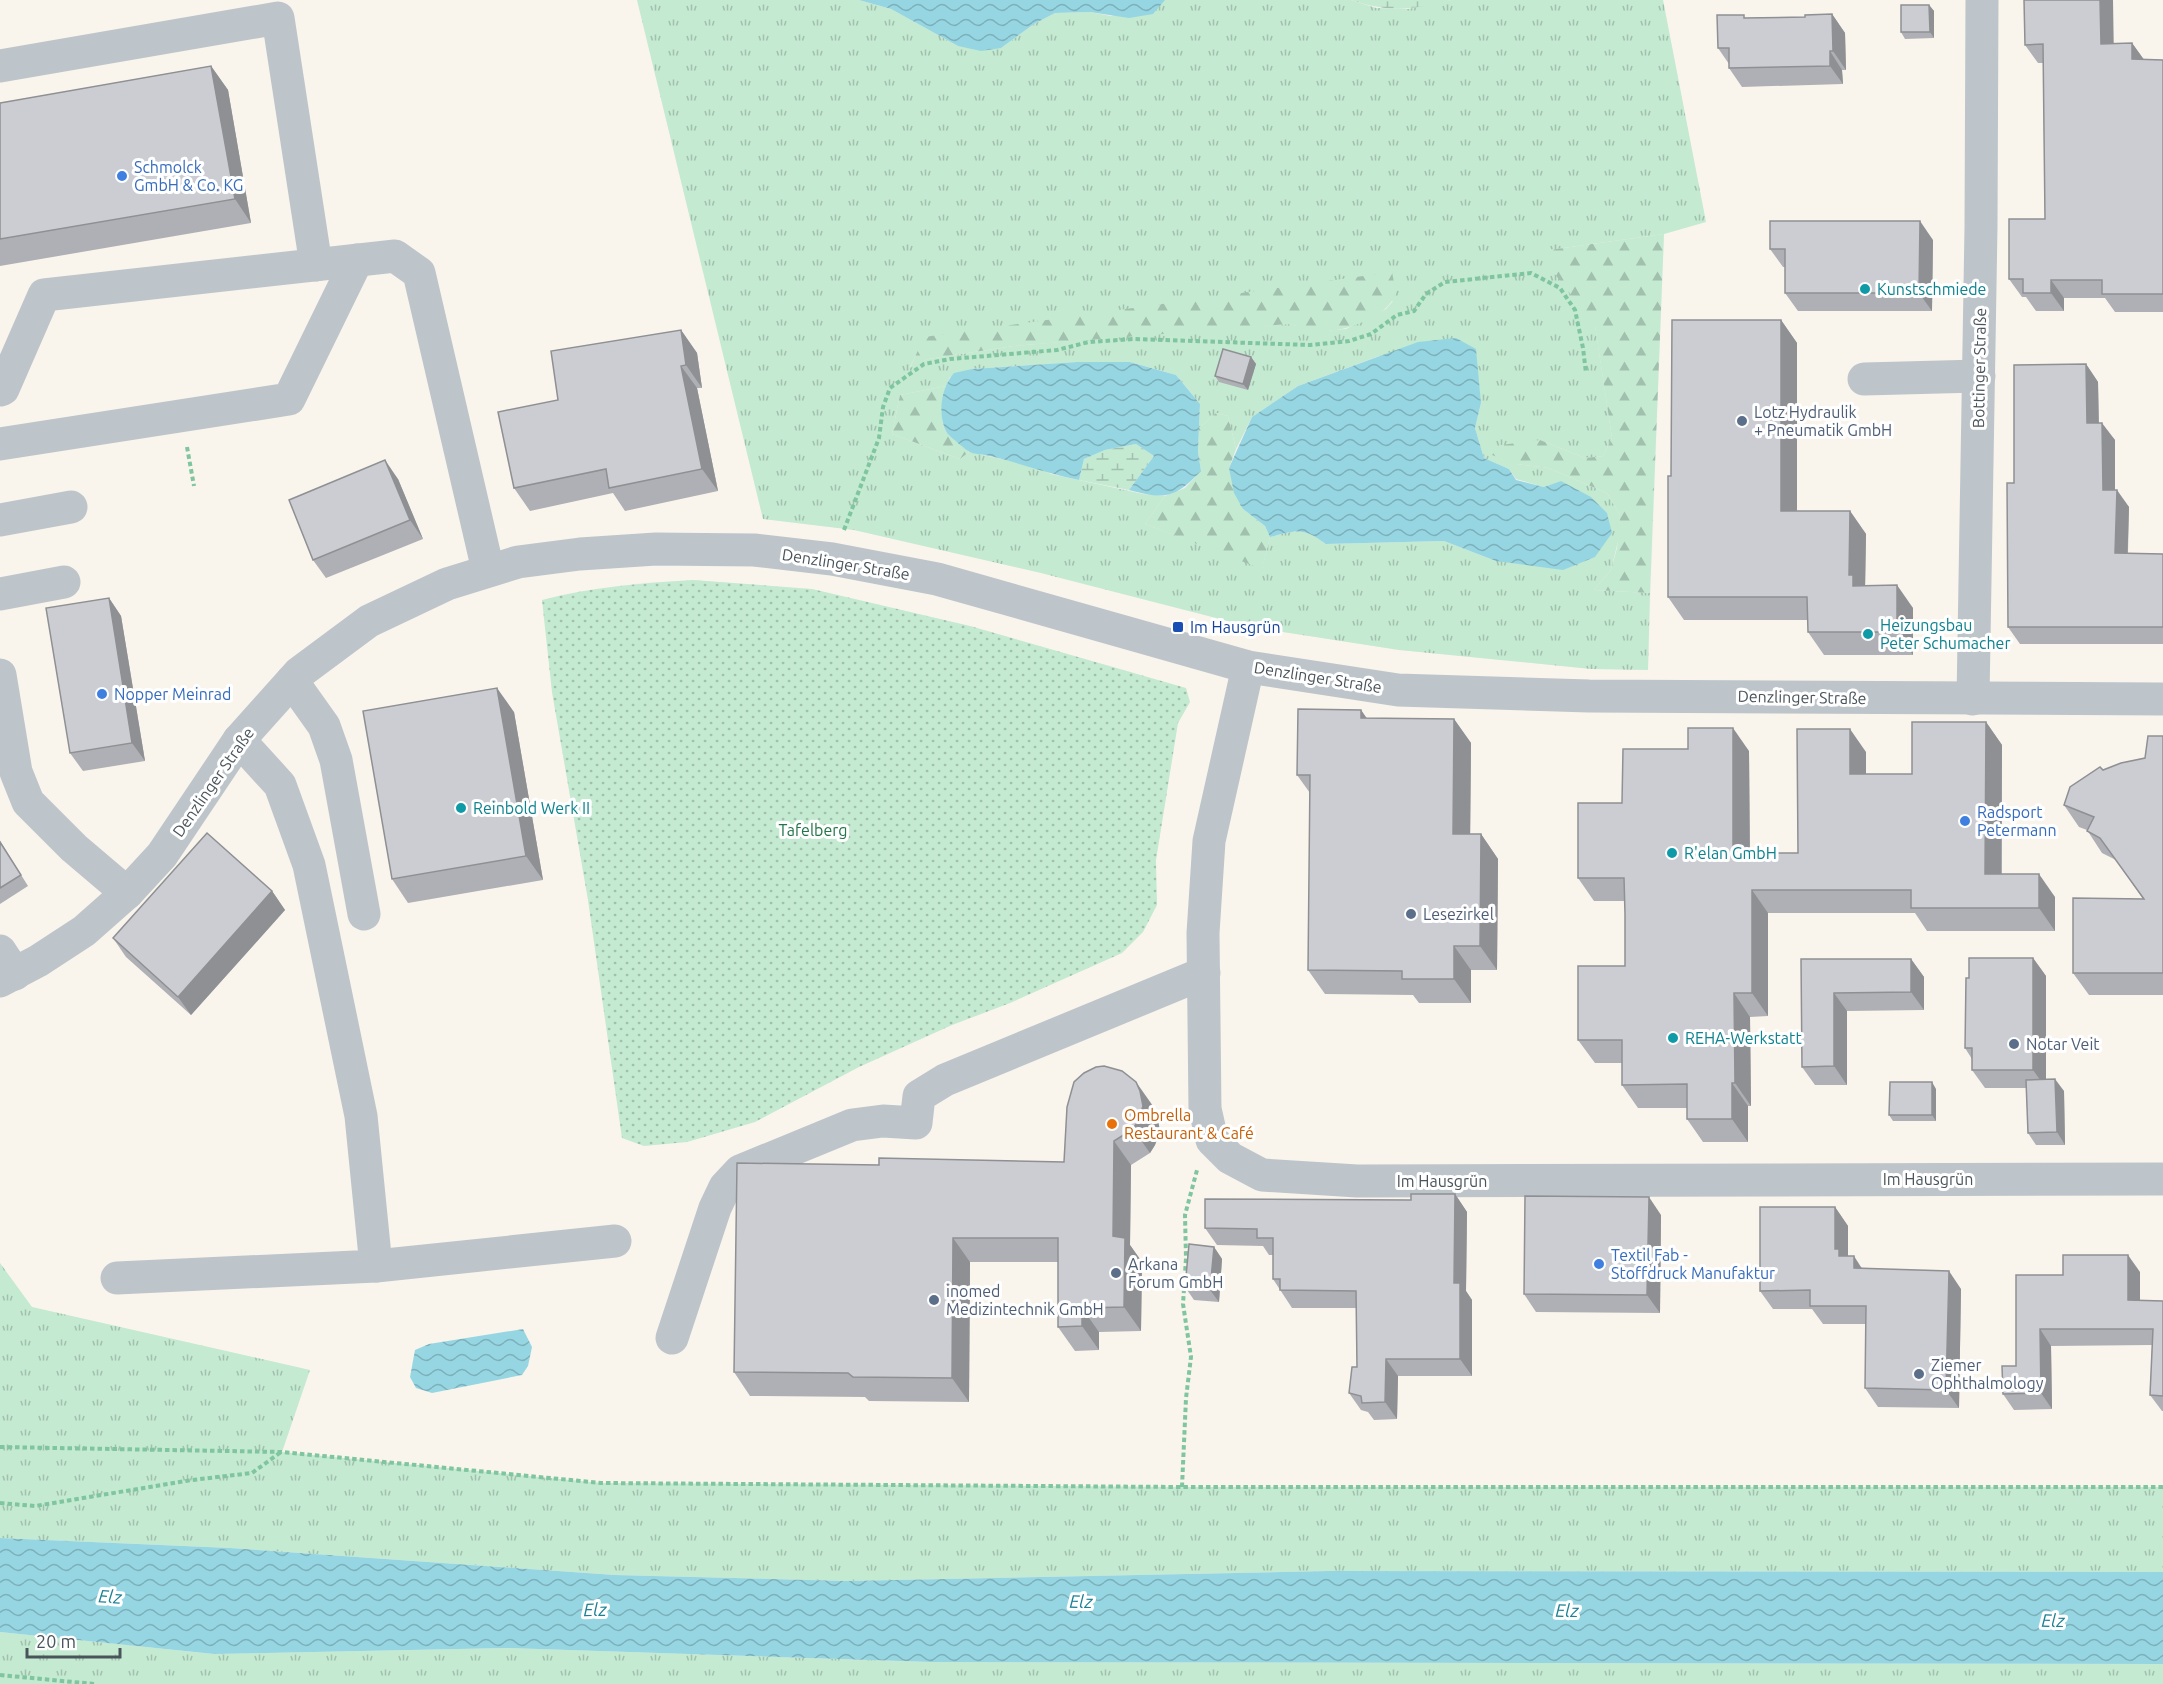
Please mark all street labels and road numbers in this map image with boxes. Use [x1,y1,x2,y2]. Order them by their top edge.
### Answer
street label: Bottinger Straße [1969,308,1989,428]
street label: Denzlinger Straße [781,545,911,583]
street label: Denzlinger Straße [1253,658,1383,696]
street label: Denzlinger Straße [1737,687,1867,707]
street label: Denzlinger Straße [169,724,257,840]
street label: Im Hausgrün [1883,1170,1973,1188]
street label: Im Hausgrün [1397,1172,1487,1190]

